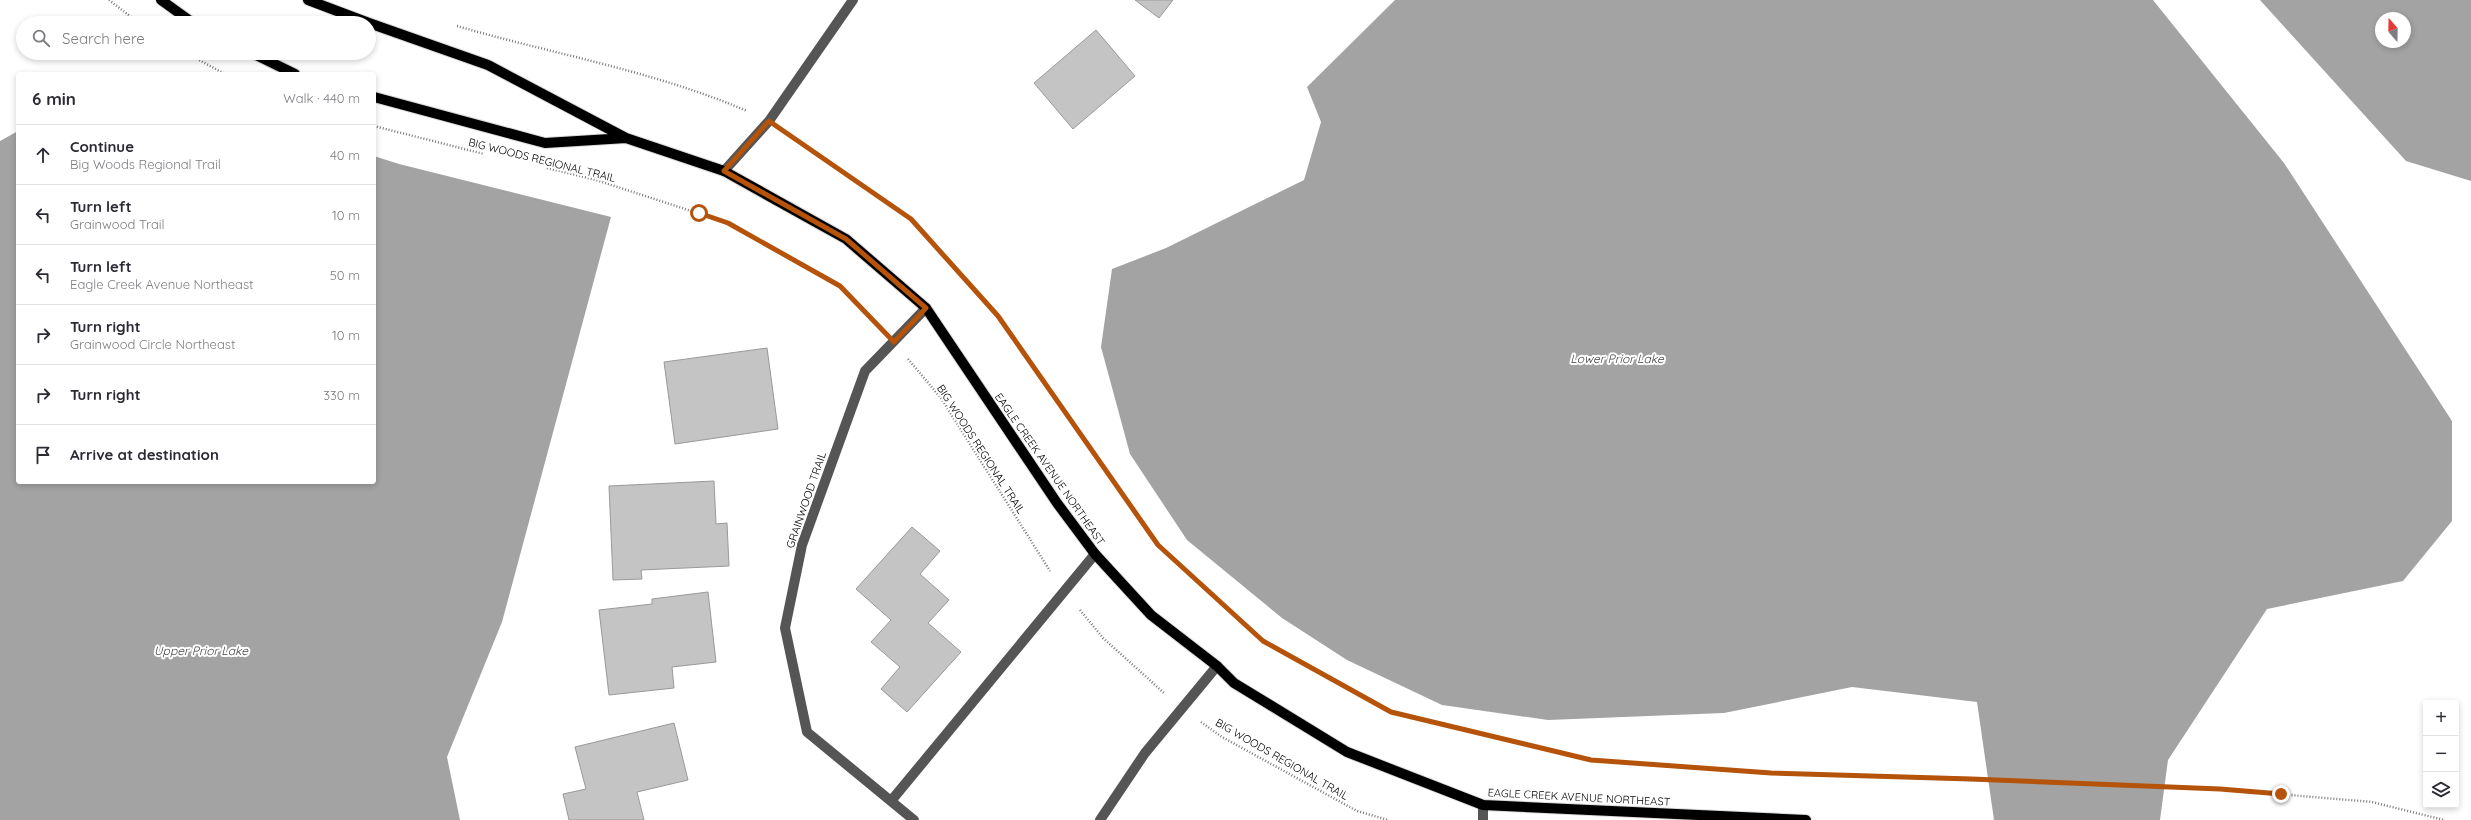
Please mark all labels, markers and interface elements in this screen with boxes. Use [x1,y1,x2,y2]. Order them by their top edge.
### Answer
north arrow [2375,12,2411,48]
search box [16,16,376,60]
icon: search [30,27,52,49]
text: Search here [62,29,145,48]
text: 6 min [32,88,76,109]
text: Walk · 440 m [283,90,360,106]
street label: BIG WOODS REGIONAL TRAIL [467,135,617,185]
text: Continue [70,137,134,156]
icon: ahead [32,144,54,166]
text: 40 m [330,147,360,163]
text: Big Woods Regional Trail [70,156,221,172]
text: Turn left [70,197,132,216]
icon: left [32,204,54,226]
route start [690,204,708,222]
text: 10 m [332,207,360,223]
text: Grainwood Trail [70,216,165,232]
text: Turn left [70,257,132,276]
icon: left [32,264,54,286]
text: 50 m [330,267,360,283]
text: Eagle Creek Avenue Northeast [70,276,253,292]
text: Turn right [70,317,141,336]
icon: right [32,324,54,346]
text: 10 m [332,327,360,343]
text: Grainwood Circle Northeast [70,336,235,352]
water label: Lower Prior Lake [1570,351,1665,366]
street label: BIG WOODS REGIONAL TRAIL [934,382,1028,516]
icon: right [32,384,54,406]
text: Turn right [70,385,141,404]
text: 330 m [323,387,360,403]
street label: EAGLE CREEK AVENUE NORTHEAST [992,390,1108,548]
icon: arrive [32,444,54,466]
text: Arrive at destination [70,445,219,464]
street label: GRAINWOOD TRAIL [783,450,829,550]
water label: Upper Prior Lake [154,643,249,658]
map controls [2423,700,2459,808]
button: + [2423,700,2459,736]
street label: BIG WOODS REGIONAL TRAIL [1213,715,1351,803]
button: − [2423,736,2459,772]
button: layers [2423,772,2459,808]
street label: EAGLE CREEK AVENUE NORTHEAST [1487,785,1671,809]
route end [2272,785,2290,803]

